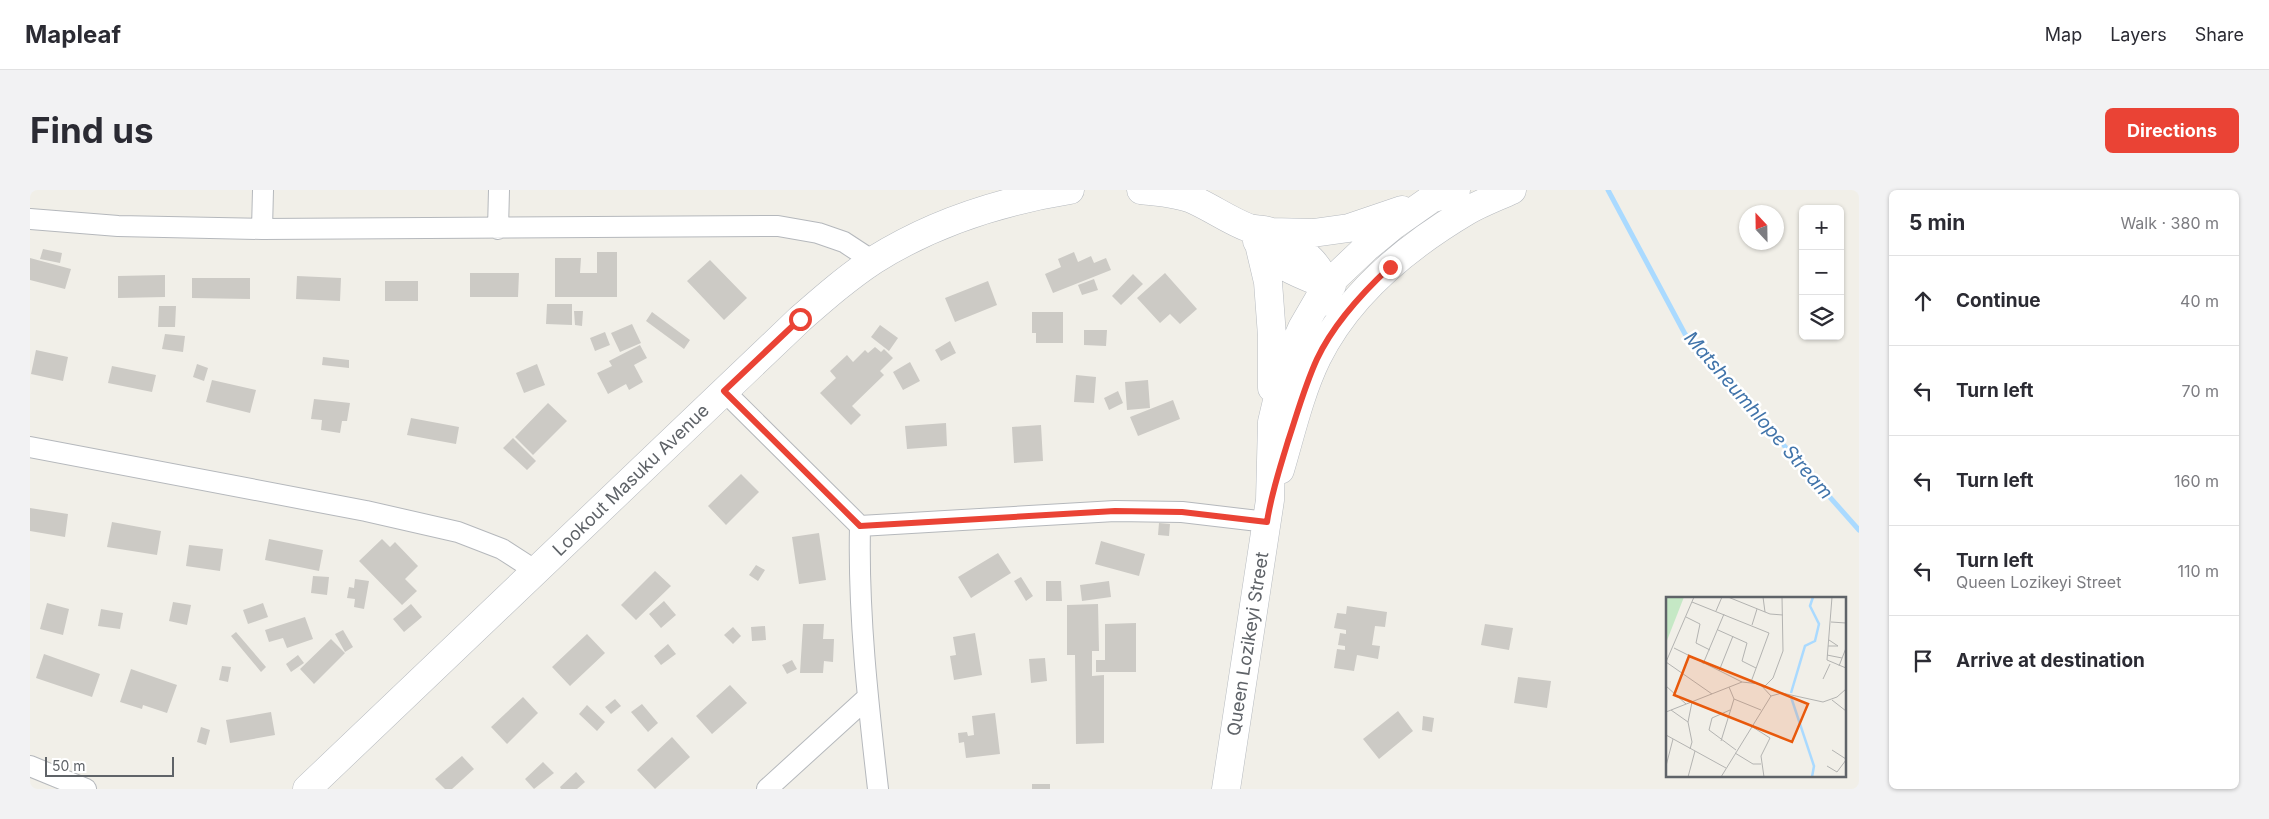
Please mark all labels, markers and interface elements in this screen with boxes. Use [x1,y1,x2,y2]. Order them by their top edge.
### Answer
text: Mapleaf [25,20,121,49]
text: Map [2045,24,2082,45]
text: Layers [2110,24,2167,45]
text: Share [2195,24,2244,45]
button: Directions [2105,108,2239,153]
text: Find us [30,109,154,151]
north arrow [1739,205,1784,250]
map controls [1799,205,1844,340]
button: + [1799,205,1844,250]
text: 5 min [1909,210,1965,235]
text: Walk · 380 m [2120,213,2219,233]
button: − [1799,250,1844,295]
route end [1379,256,1402,279]
icon: ahead [1909,287,1937,315]
text: Continue [1956,289,2041,312]
text: 40 m [2180,291,2219,311]
button: layers [1799,295,1844,340]
route start [789,308,812,331]
water label: Matsheumhlope Stream [1680,327,1838,504]
icon: left [1909,377,1937,405]
text: Turn left [1956,379,2034,402]
text: 70 m [2182,381,2219,401]
street label: Lookout Masuku Avenue [548,400,713,560]
icon: left [1909,467,1937,495]
text: Turn left [1956,469,2034,492]
text: 160 m [2174,471,2219,491]
text: Turn left [1956,549,2034,572]
street label: Queen Lozikeyi Street [1223,550,1272,737]
icon: left [1909,557,1937,585]
text: 110 m [2177,561,2219,581]
text: Queen Lozikeyi Street [1956,572,2121,592]
inset map [1666,597,1846,776]
icon: arrive [1909,647,1937,675]
text: Arrive at destination [1956,649,2145,672]
scale bar [45,754,174,777]
text: 50 m [52,757,86,774]

